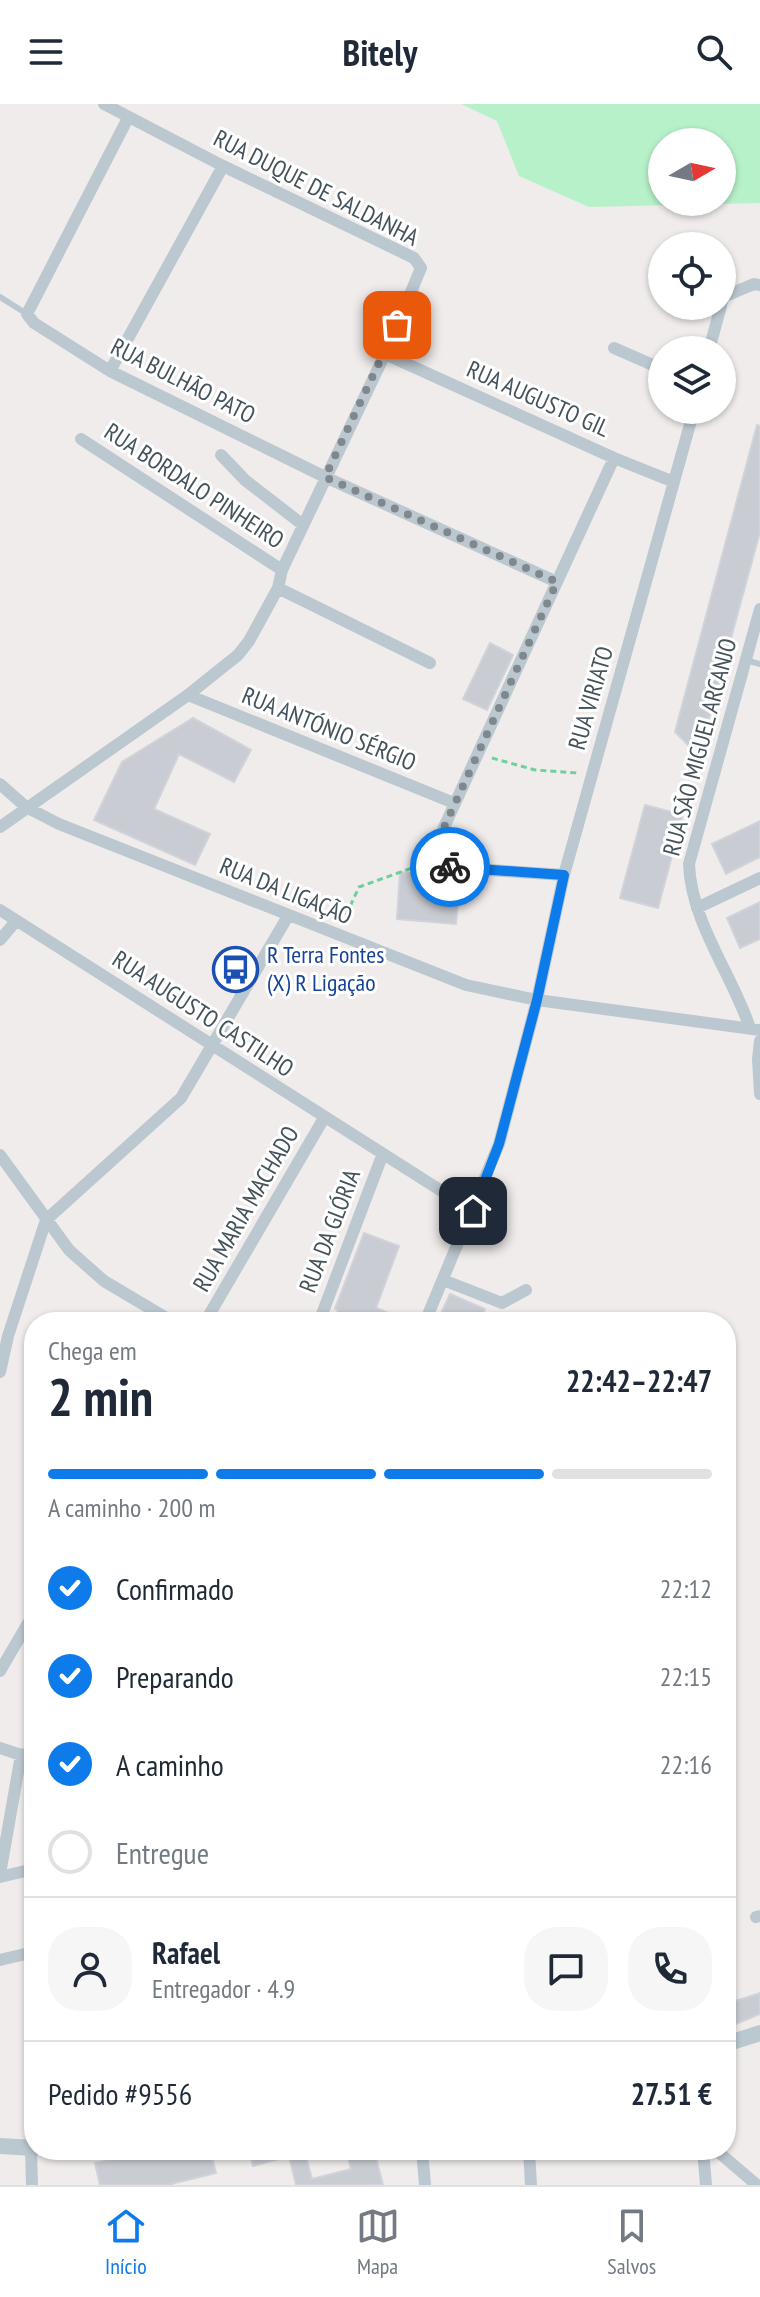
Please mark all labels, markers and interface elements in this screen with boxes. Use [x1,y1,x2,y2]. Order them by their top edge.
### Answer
text: Bitely [343,29,417,76]
icon: menu [24,30,68,74]
icon: search [692,30,736,74]
street label: RUA DUQUE DE SALDANHA [209,122,425,253]
north arrow [648,128,736,216]
map controls [648,128,736,424]
button: locate [648,232,736,320]
pin [363,291,431,359]
icon: bag [375,303,419,347]
street label: RUA BULHÃO PATO [106,331,261,430]
button: layers [648,336,736,424]
street label: RUA AUGUSTO GIL [462,353,614,444]
street label: RUA BORDALO PINHEIRO [99,416,290,555]
street label: RUA SÃO MIGUEL ARCANJO [656,635,743,859]
street label: RUA VIRIATO [561,643,620,753]
street label: RUA ANTÓNIO SÉRGIO [238,679,421,778]
courier [410,827,490,907]
icon: bike [428,845,472,889]
street label: RUA DA LIGAÇÃO [215,850,357,931]
place label: R Terra Fontes (X) R Ligação [267,939,384,998]
street label: RUA AUGUSTO CASTILHO [107,943,300,1084]
bus stop icon: R Terra Fontes (X) R Ligação [212,945,260,993]
street label: RUA MARIA MACHADO [186,1120,306,1297]
street label: RUA DA GLÓRIA [292,1164,367,1297]
pin [439,1177,507,1245]
icon: home [451,1189,495,1233]
text: Chega em [48,1334,137,1367]
text: 22:42–22:47 [566,1361,712,1400]
text: 2 min [48,1363,153,1430]
text: A caminho · 200 m [48,1491,215,1524]
icon: check [48,1566,92,1610]
text: Confirmado [116,1569,234,1608]
text: 22:12 [660,1572,712,1605]
icon: check [48,1654,92,1698]
text: Preparando [116,1657,234,1696]
text: 22:15 [660,1660,712,1693]
icon: check [48,1742,92,1786]
text: A caminho [116,1745,224,1784]
text: 22:16 [660,1748,712,1781]
text: Entregue [116,1833,209,1872]
button: person [48,1927,132,2011]
button: chat [524,1927,608,2011]
button: phone [628,1927,712,2011]
text: Rafael [152,1933,220,1972]
text: Entregador · 4.9 [152,1972,295,2005]
text: Pedido #9556 [48,2074,192,2113]
text: 27.51 € [631,2074,712,2113]
tab: Início [104,2204,148,2280]
tab: Mapa [356,2204,400,2280]
tab: Salvos [607,2204,656,2280]

